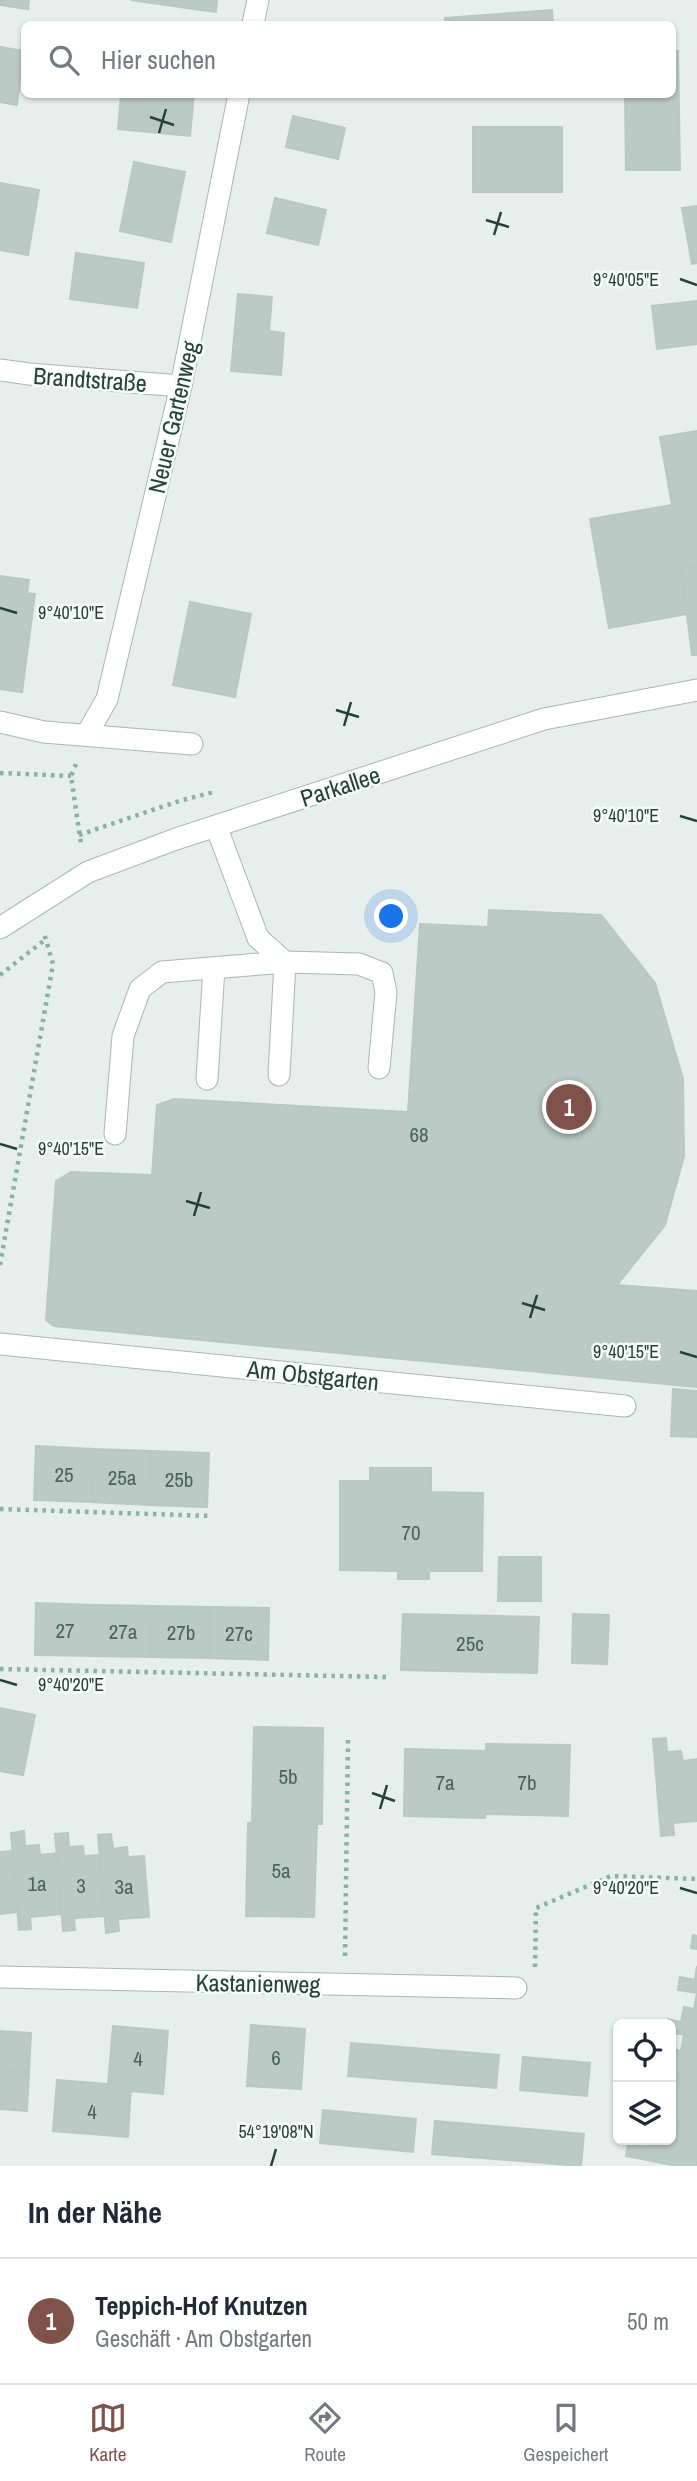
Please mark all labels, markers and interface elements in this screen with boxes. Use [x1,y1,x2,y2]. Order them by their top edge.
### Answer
search box [21,21,676,98]
icon: search [45,41,83,79]
text: Hier suchen [101,42,216,77]
text: 9°40'05"E [593,267,659,292]
street label: Neuer Gartenweg [140,338,206,496]
street label: Brandtstraße [32,359,148,399]
text: 9°40'10"E [38,600,104,625]
street label: Parkallee [296,758,384,814]
text: 9°40'10"E [593,803,659,828]
your location [374,899,408,933]
pin: 1 [546,1081,592,1133]
house number: 68 [409,1120,429,1149]
text: 9°40'15"E [38,1136,104,1161]
text: 9°40'15"E [593,1339,659,1364]
street label: Am Obstgarten [245,1352,380,1398]
house number: 25 [54,1460,74,1489]
house number: 25a [108,1463,137,1492]
house number: 25b [165,1465,193,1494]
house number: 70 [401,1518,421,1547]
house number: 27 [55,1616,75,1645]
house number: 27a [109,1617,138,1646]
house number: 27b [167,1618,195,1647]
house number: 27c [225,1619,253,1648]
house number: 25c [456,1629,484,1658]
text: 9°40'20"E [38,1672,104,1697]
house number: 5b [278,1762,298,1791]
house number: 7a [435,1768,455,1797]
house number: 7b [517,1768,537,1797]
house number: 5a [271,1856,291,1885]
house number: 1a [27,1869,47,1898]
house number: 3 [76,1871,86,1900]
house number: 3a [114,1872,134,1901]
text: 9°40'20"E [593,1875,659,1900]
street label: Kastanienweg [195,1966,321,2000]
map controls [613,2019,676,2145]
button: locate [613,2019,676,2082]
house number: 6 [271,2043,281,2072]
house number: 4 [133,2044,143,2073]
button: layers [613,2082,676,2145]
house number: 4 [87,2097,97,2126]
text: 54°19'08"N [238,2119,314,2144]
text: In der Nähe [28,2192,162,2232]
text: Teppich-Hof Knutzen [95,2288,308,2323]
text: 1 [46,2306,56,2337]
text: 50 m [627,2306,669,2337]
text: Geschäft · Am Obstgarten [95,2323,312,2354]
tab: Karte [89,2399,127,2467]
tab: Route [304,2399,346,2467]
tab: Gespeichert [523,2399,608,2467]

